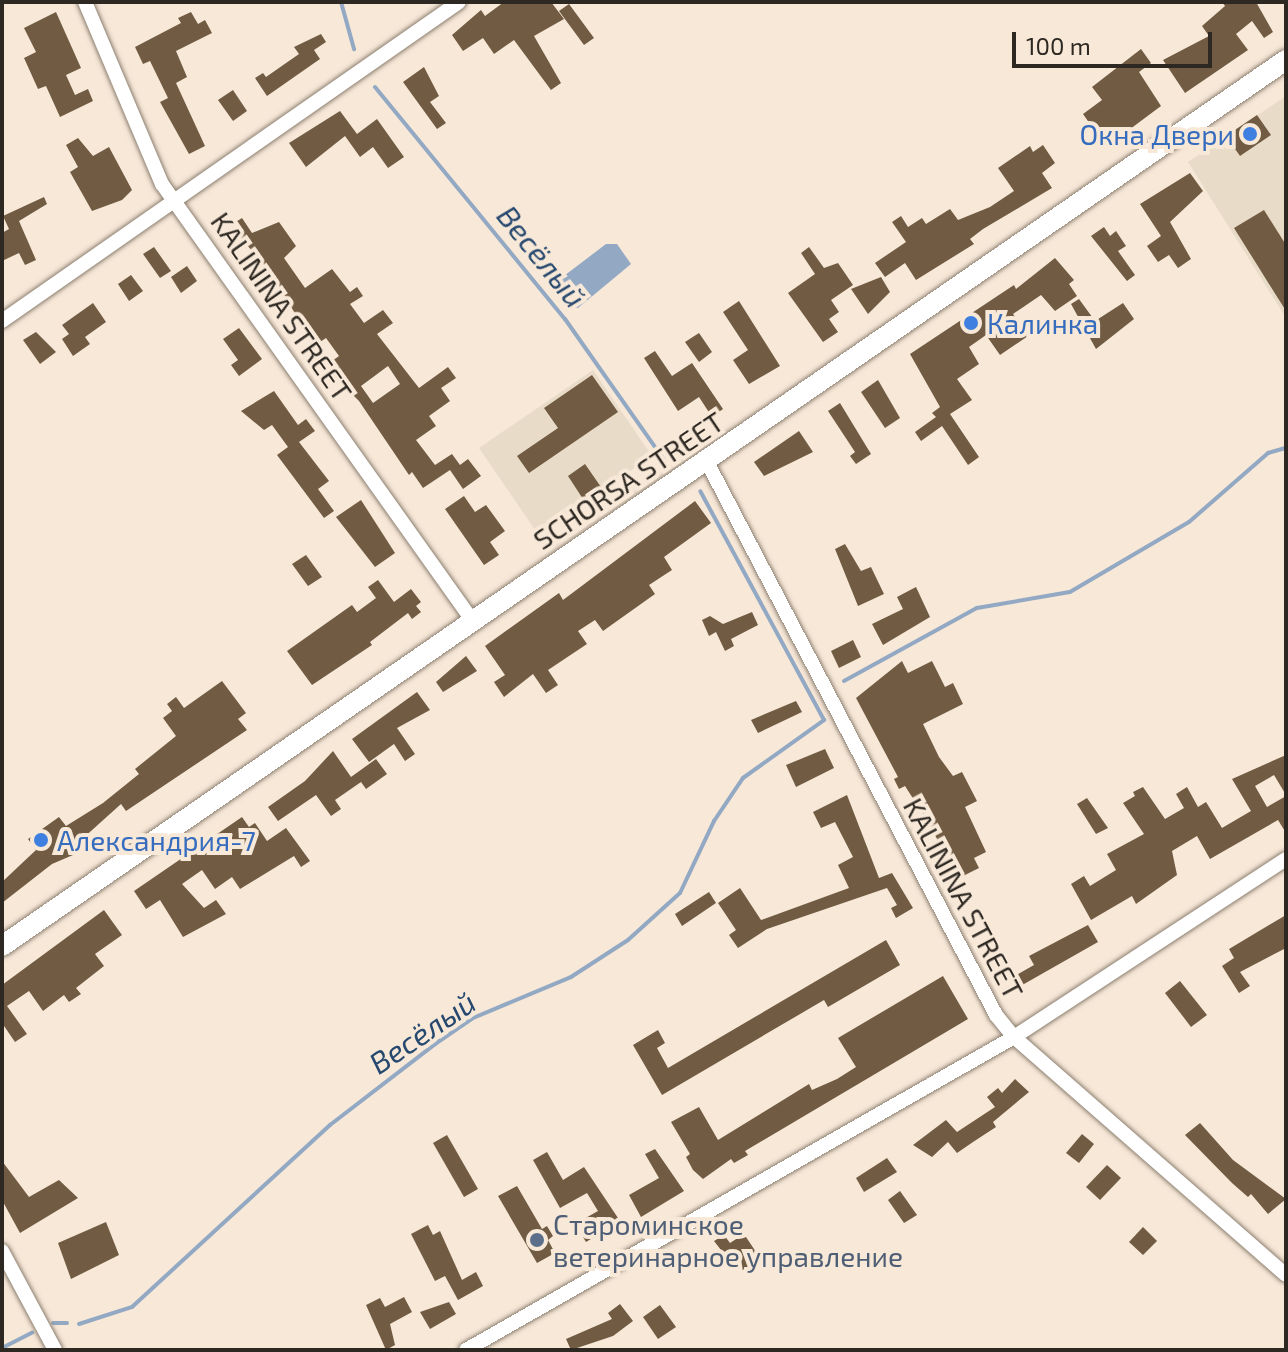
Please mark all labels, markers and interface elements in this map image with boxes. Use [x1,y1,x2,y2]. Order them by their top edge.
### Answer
scale bar [1016,16,1216,66]
text: 100 m [1026,31,1091,60]
place label: Окна Двери [1080,117,1234,151]
marker: Окна Двери [1241,125,1259,143]
water label: Весёлый [490,198,594,314]
street label: KALININA STREET [204,205,360,407]
place label: Калинка [987,306,1098,340]
marker: Калинка [962,314,980,332]
street label: SCHORSA STREET [526,404,730,556]
street label: KALININA STREET [897,792,1031,1004]
place label: Александрия-7 [57,823,256,857]
marker: Александрия-7 [32,831,50,849]
water label: Весёлый [362,983,482,1081]
place label: Староминское ветеринарное управление [553,1207,903,1273]
marker: Староминское ветеринарное управление [528,1231,546,1249]

